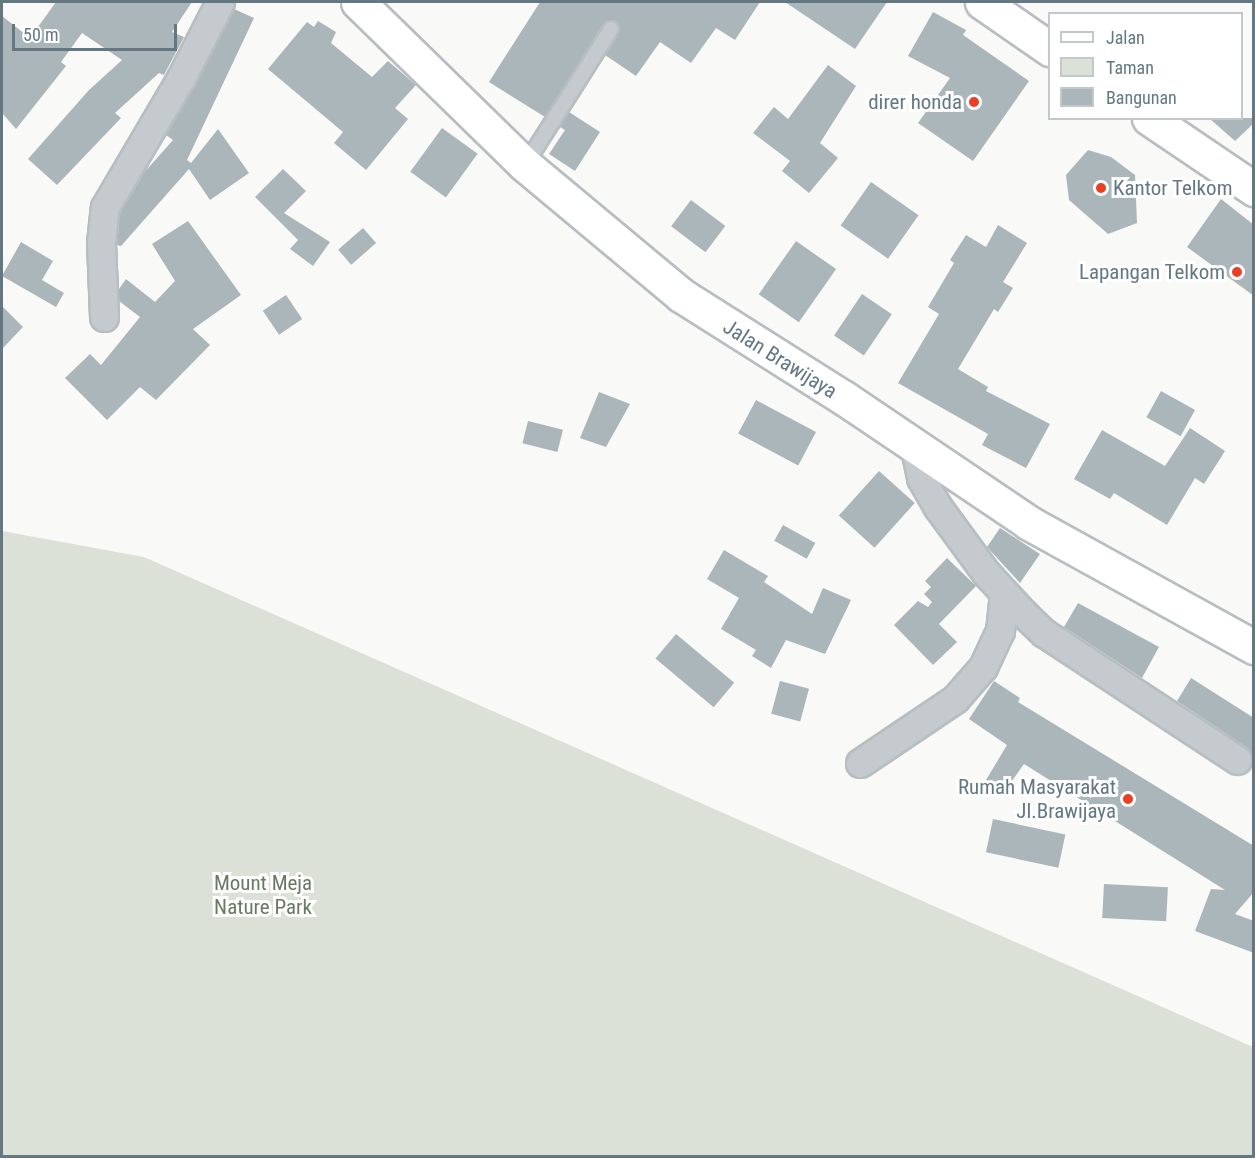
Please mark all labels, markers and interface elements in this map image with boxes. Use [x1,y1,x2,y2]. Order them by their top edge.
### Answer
scale bar [15,12,180,50]
legend [1048,12,1243,120]
text: 50 m [23,24,58,45]
text: Jalan [1106,27,1145,48]
text: Taman [1106,57,1154,78]
text: Bangunan [1106,87,1177,108]
place label: direr honda [868,89,962,115]
marker: direr honda [967,95,981,109]
place label: Kantor Telkom [1113,175,1233,201]
marker: Kantor Telkom [1094,181,1108,195]
place label: Lapangan Telkom [1079,259,1225,285]
marker: Lapangan Telkom [1230,265,1244,279]
street label: Jalan Brawijaya [718,314,842,404]
place label: Rumah Masyarakat Jl.Brawijaya [958,774,1116,824]
marker: Rumah Masyarakat Jl.Brawijaya [1121,792,1135,806]
park label: Mount Meja Nature Park [214,870,312,920]

